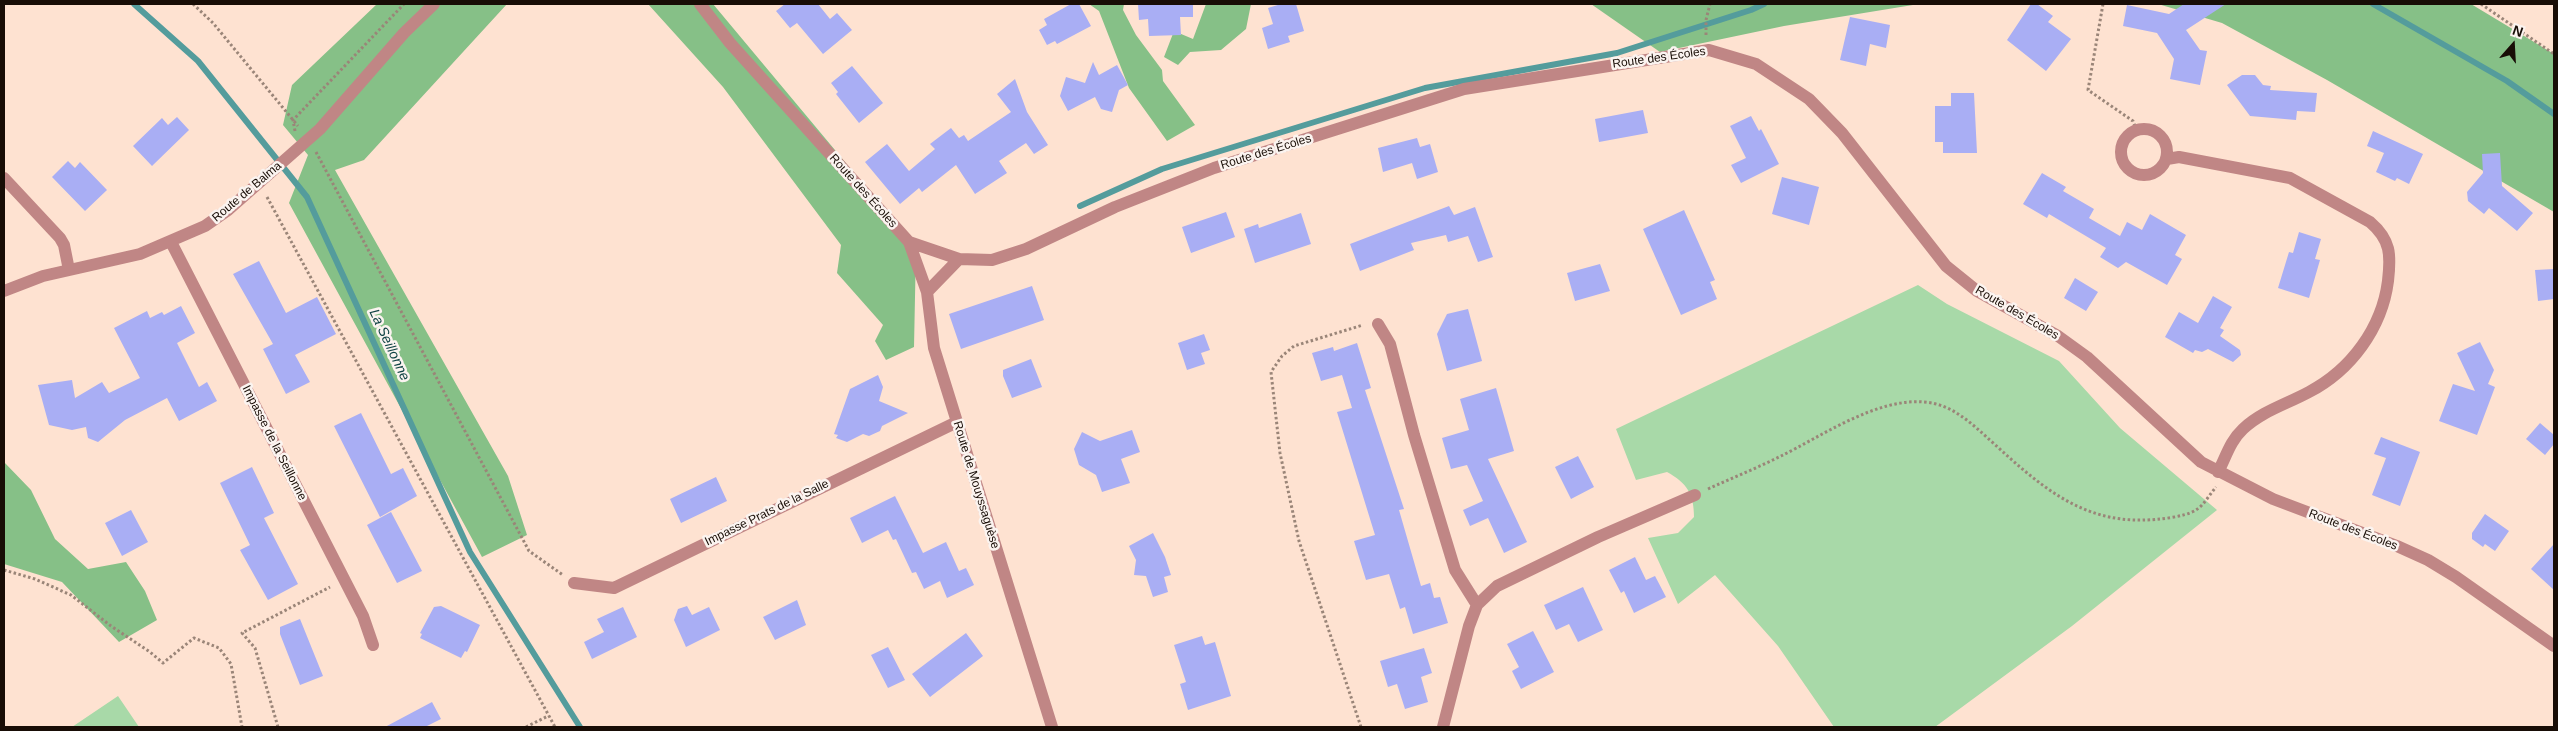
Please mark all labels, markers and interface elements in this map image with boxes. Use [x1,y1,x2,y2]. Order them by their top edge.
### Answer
north arrow [2488,20,2538,70]
text: N [2510,22,2525,40]
street label: Route des Écoles [1611,44,1707,72]
street label: Route des Écoles [1219,131,1313,173]
street label: Route des Écoles [826,151,900,231]
street label: Route de Balma [209,159,285,225]
street label: Route des Écoles [1973,283,2061,343]
water label: La Seillonne [365,307,413,383]
street label: Impasse de la Seillonne [239,383,309,503]
street label: Route de Mouyssaguèse [950,419,1002,551]
street label: Impasse Prats de la Salle [703,477,831,549]
street label: Route des Écoles [2307,506,2399,554]

